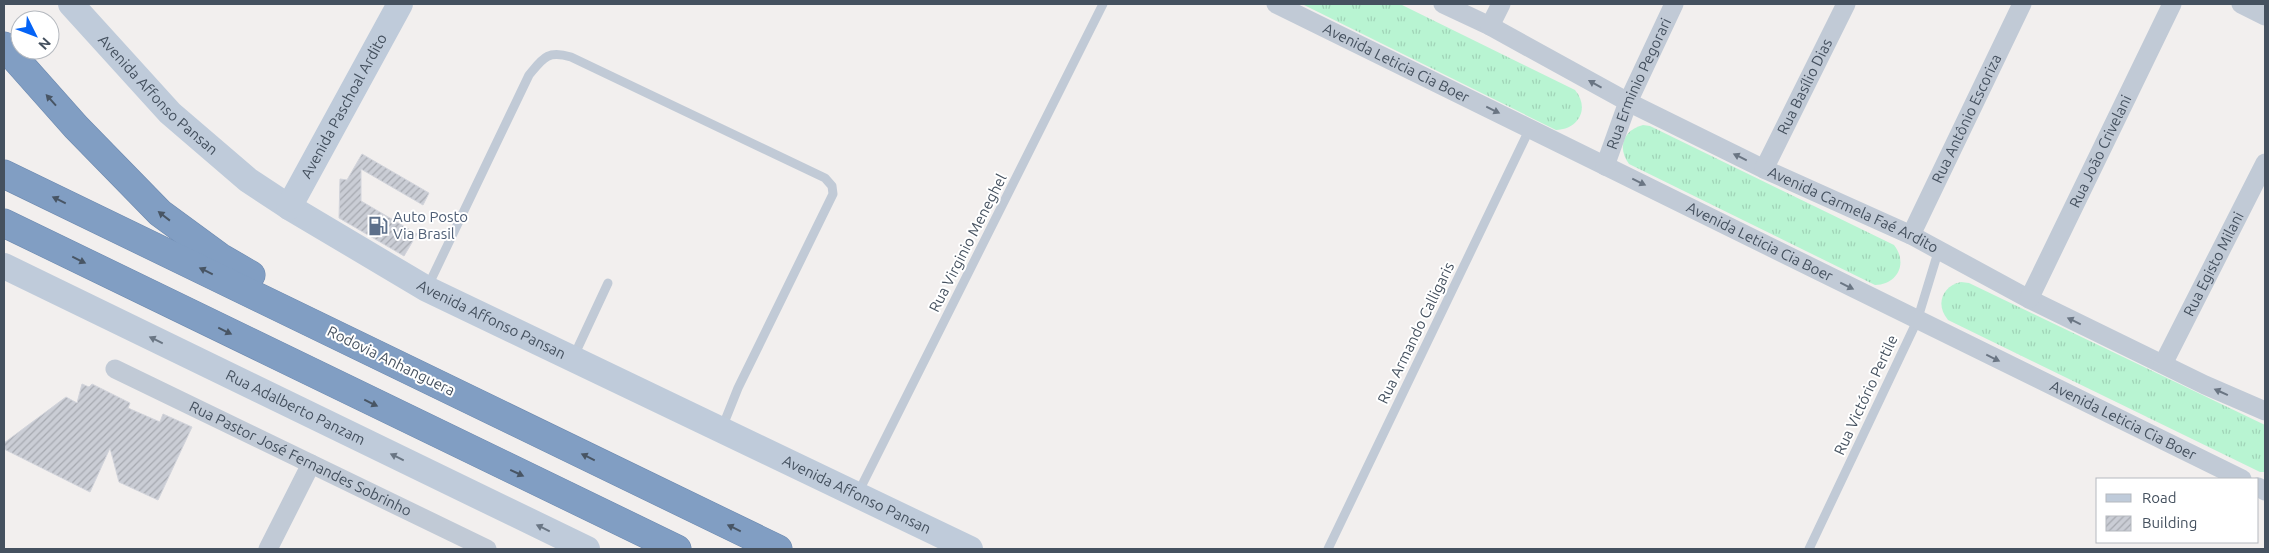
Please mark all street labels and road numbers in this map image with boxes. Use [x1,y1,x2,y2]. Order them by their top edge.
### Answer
street label: Rua Erminio Pegorari [1603,15,1674,151]
street label: Avenida Leticia Cia Boer [1321,20,1473,106]
street label: Avenida Affonso Pansan [95,31,221,158]
street label: Avenida Paschoal Ardito [297,31,390,181]
street label: Rua Basílio Dias [1774,36,1835,137]
street label: Rua Antônio Escoriza [1928,51,2005,186]
street label: Rua João Crivelani [2066,92,2135,210]
street label: Avenida Carmela Faé Ardito [1765,163,1941,256]
street label: Rua Virginio Meneghel [925,171,1010,315]
street label: Avenida Leticia Cia Boer [1684,198,1836,285]
street label: Rua Egisto Milani [2180,209,2247,319]
street label: Rua Armando Calligaris [1374,259,1457,406]
street label: Avenida Affonso Pansan [414,276,569,362]
street label: Rodovia Anhanguera [325,322,458,399]
street label: Rua Victório Pertile [1830,332,1901,457]
street label: Rua Adalberto Panzam [223,366,368,448]
street label: Avenida Leticia Cia Boer [2047,377,2200,463]
street label: Rua Pastor José Fernandes Sobrinho [187,397,415,519]
street label: Avenida Affonso Pansan [780,451,934,537]

